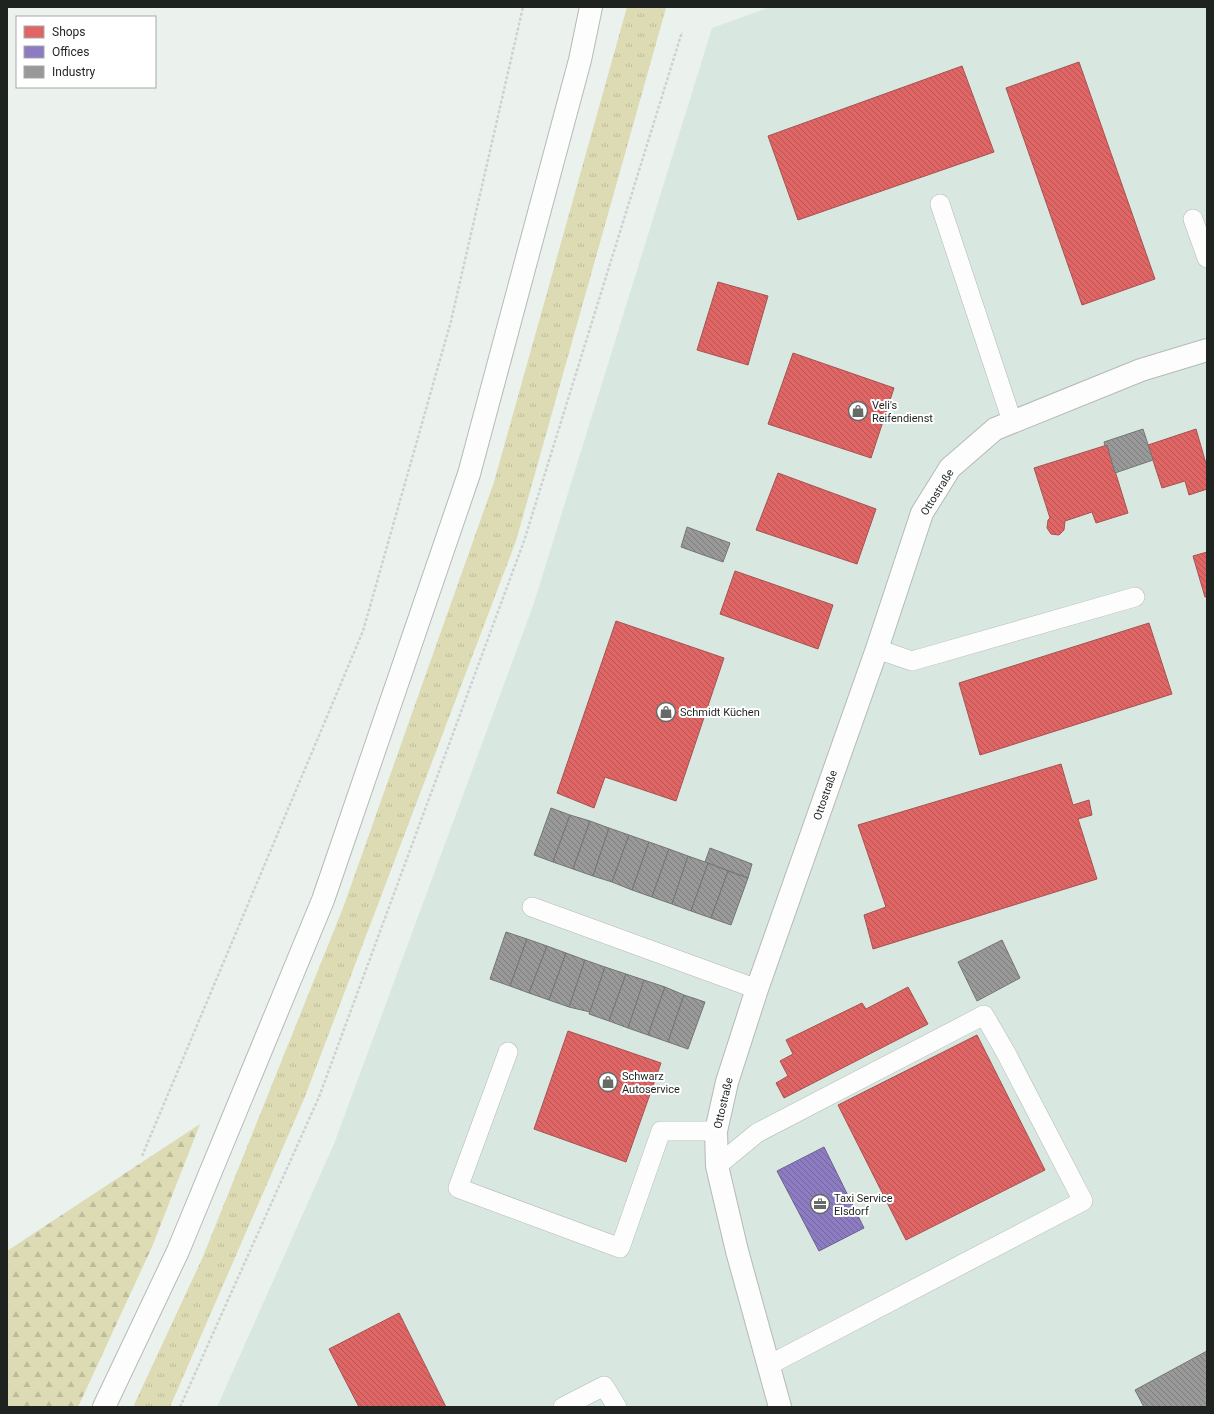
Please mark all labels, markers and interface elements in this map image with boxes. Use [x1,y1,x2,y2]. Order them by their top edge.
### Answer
legend [16,16,156,88]
text: Shops [52,25,86,39]
text: Offices [52,45,89,59]
text: Industry [52,65,96,79]
place label: Veli's Reifendienst [872,399,933,425]
shop icon: Veli's Reifendienst [847,400,869,422]
street label: Ottostraße [918,467,957,518]
shop icon: Schmidt Küchen [655,701,677,723]
place label: Schmidt Küchen [680,706,760,719]
street label: Ottostraße [811,768,840,822]
place label: Schwarz Autoservice [622,1070,680,1096]
shop icon: Schwarz Autoservice [597,1071,619,1093]
street label: Ottostraße [711,1076,736,1130]
place label: Taxi Service Elsdorf [834,1192,893,1218]
office icon: Taxi Service Elsdorf [809,1193,831,1215]

